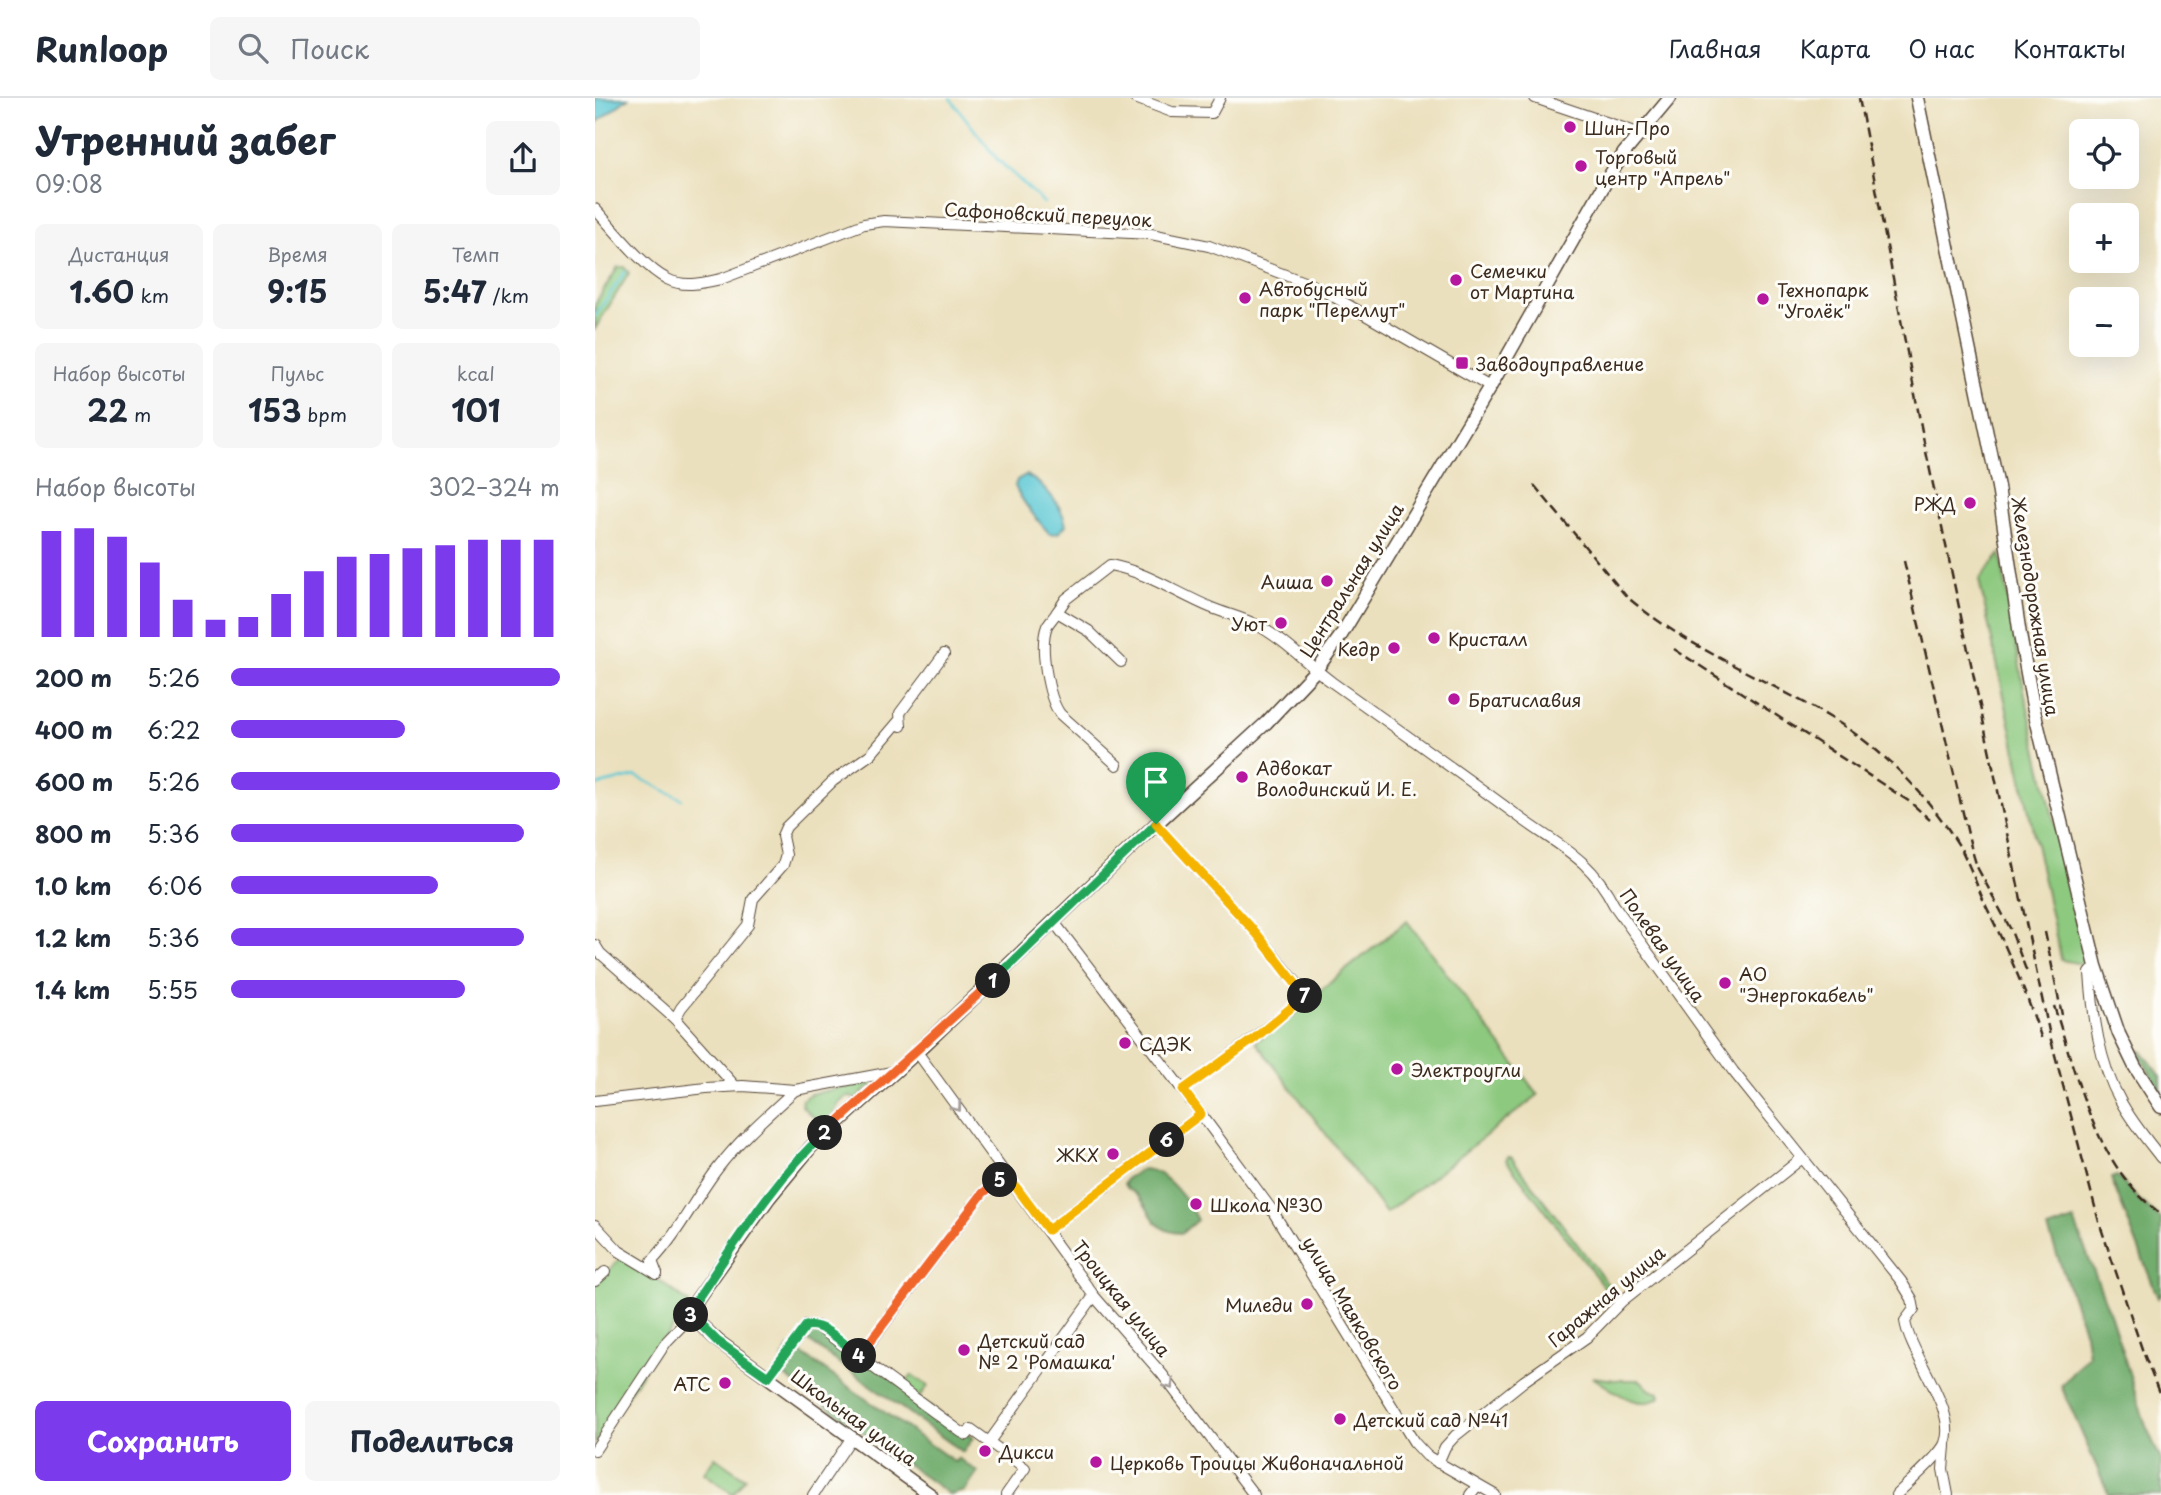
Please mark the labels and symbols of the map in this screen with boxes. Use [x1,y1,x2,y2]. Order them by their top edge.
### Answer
place label: Шин-Про [1584,114,1670,141]
marker: Шин-Про [1562,119,1578,135]
place label: Торговый центр "Апрель" [1595,143,1731,191]
marker: Торговый центр "Апрель" [1573,158,1589,174]
street label: Сафоновский переулок [943,195,1153,233]
place label: Семечки от Мартина [1470,257,1575,305]
marker: Семечки от Мартина [1448,272,1464,288]
place label: Автобусный парк "Переллут" [1259,275,1405,323]
place label: Технопарк "Уголёк" [1777,276,1869,324]
marker: Автобусный парк "Переллут" [1237,290,1253,306]
marker: Технопарк "Уголёк" [1755,291,1771,307]
place label: Заводоуправление [1476,350,1644,377]
marker: Заводоуправление [1454,355,1470,371]
place label: РЖД [1914,490,1956,517]
street label: Железнодорожная улица [2005,494,2067,718]
marker: РЖД [1962,495,1978,511]
street label: Центральная улица [1293,497,1410,662]
place label: Аиша [1261,568,1314,595]
marker: Аиша [1319,573,1335,589]
place label: Уют [1231,610,1267,637]
marker: Уют [1273,615,1289,631]
place label: Кристалл [1448,625,1528,652]
marker: Кристалл [1426,630,1442,646]
place label: Кедр [1337,635,1380,662]
marker: Кедр [1386,640,1402,656]
place label: Братиславия [1468,686,1582,713]
marker: Братиславия [1446,691,1462,707]
pin [1126,752,1186,824]
place label: Адвокат Володинский И. Е. [1256,754,1417,802]
marker: Адвокат Володинский И. Е. [1234,769,1250,785]
street label: Полевая улица [1614,883,1713,1008]
place label: АО "Энергокабель" [1739,960,1874,1008]
pin: 1 [975,964,1011,998]
marker: АО "Энергокабель" [1717,975,1733,991]
pin: 7 [1287,978,1323,1014]
place label: СДЭК [1139,1030,1192,1057]
marker: СДЭК [1117,1035,1133,1051]
place label: Электроугли [1411,1056,1521,1083]
marker: Электроугли [1389,1061,1405,1077]
one-way arrow [949,1099,962,1112]
pin: 2 [807,1116,842,1150]
pin: 6 [1149,1122,1185,1158]
place label: ЖКХ [1056,1141,1099,1168]
marker: ЖКХ [1105,1146,1121,1162]
pin: 5 [983,1162,1017,1198]
place label: Школа №30 [1210,1191,1323,1218]
marker: Школа №30 [1188,1196,1204,1212]
street label: улица Маяковского [1296,1231,1410,1395]
street label: Троицкая улица [1067,1234,1178,1363]
street label: Гаражная улица [1542,1238,1671,1353]
place label: Миледи [1225,1291,1293,1318]
marker: Миледи [1299,1296,1315,1312]
pin: 3 [673,1298,709,1332]
place label: Детский сад № 2 'Ромашка' [977,1327,1115,1375]
pin: 4 [841,1338,877,1374]
marker: Детский сад № 2 'Ромашка' [956,1342,972,1358]
street label: Школьная улица [786,1362,923,1472]
place label: АТС [673,1370,711,1397]
marker: АТС [717,1375,733,1391]
one-way arrow [1162,1377,1174,1389]
place label: Детский сад №41 [1353,1406,1508,1433]
marker: Детский сад №41 [1332,1411,1348,1427]
place label: Дикси [998,1438,1054,1465]
marker: Дикси [977,1443,993,1459]
place label: Церковь Троицы Живоначальной [1110,1449,1404,1476]
marker: Церковь Троицы Живоначальной [1088,1454,1104,1470]

